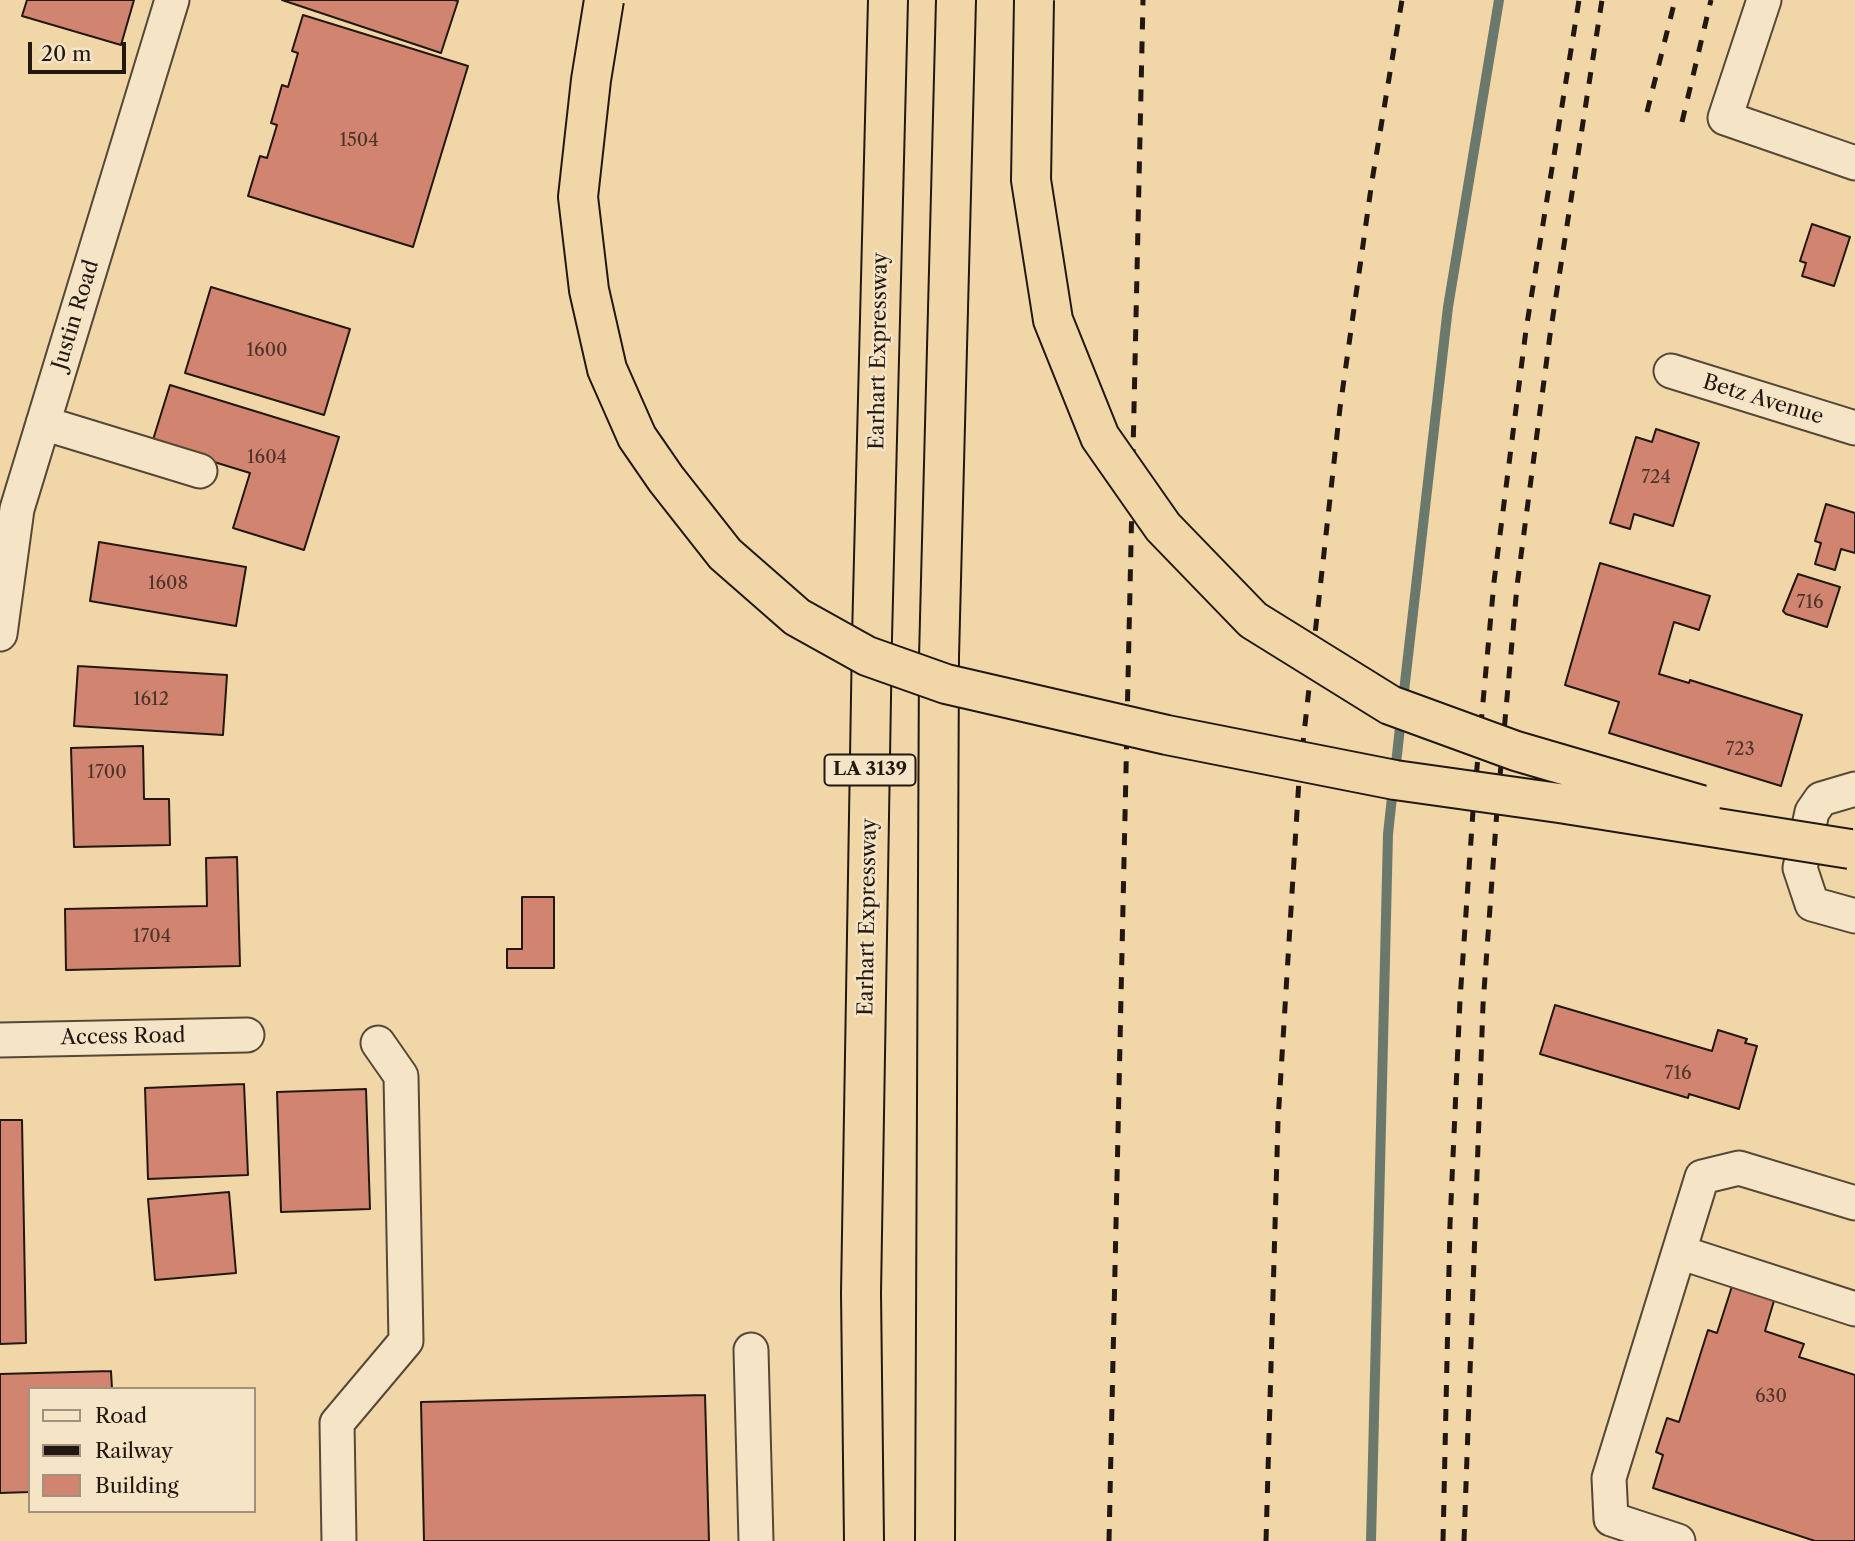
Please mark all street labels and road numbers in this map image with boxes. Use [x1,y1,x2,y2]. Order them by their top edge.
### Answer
street label: Earhart Expressway [865,252,893,450]
street label: Justin Road [47,257,105,373]
street label: Betz Avenue [1700,370,1826,430]
road number: LA 3139 [824,754,916,786]
street label: Earhart Expressway [854,818,882,1016]
street label: Access Road [60,1023,186,1051]

